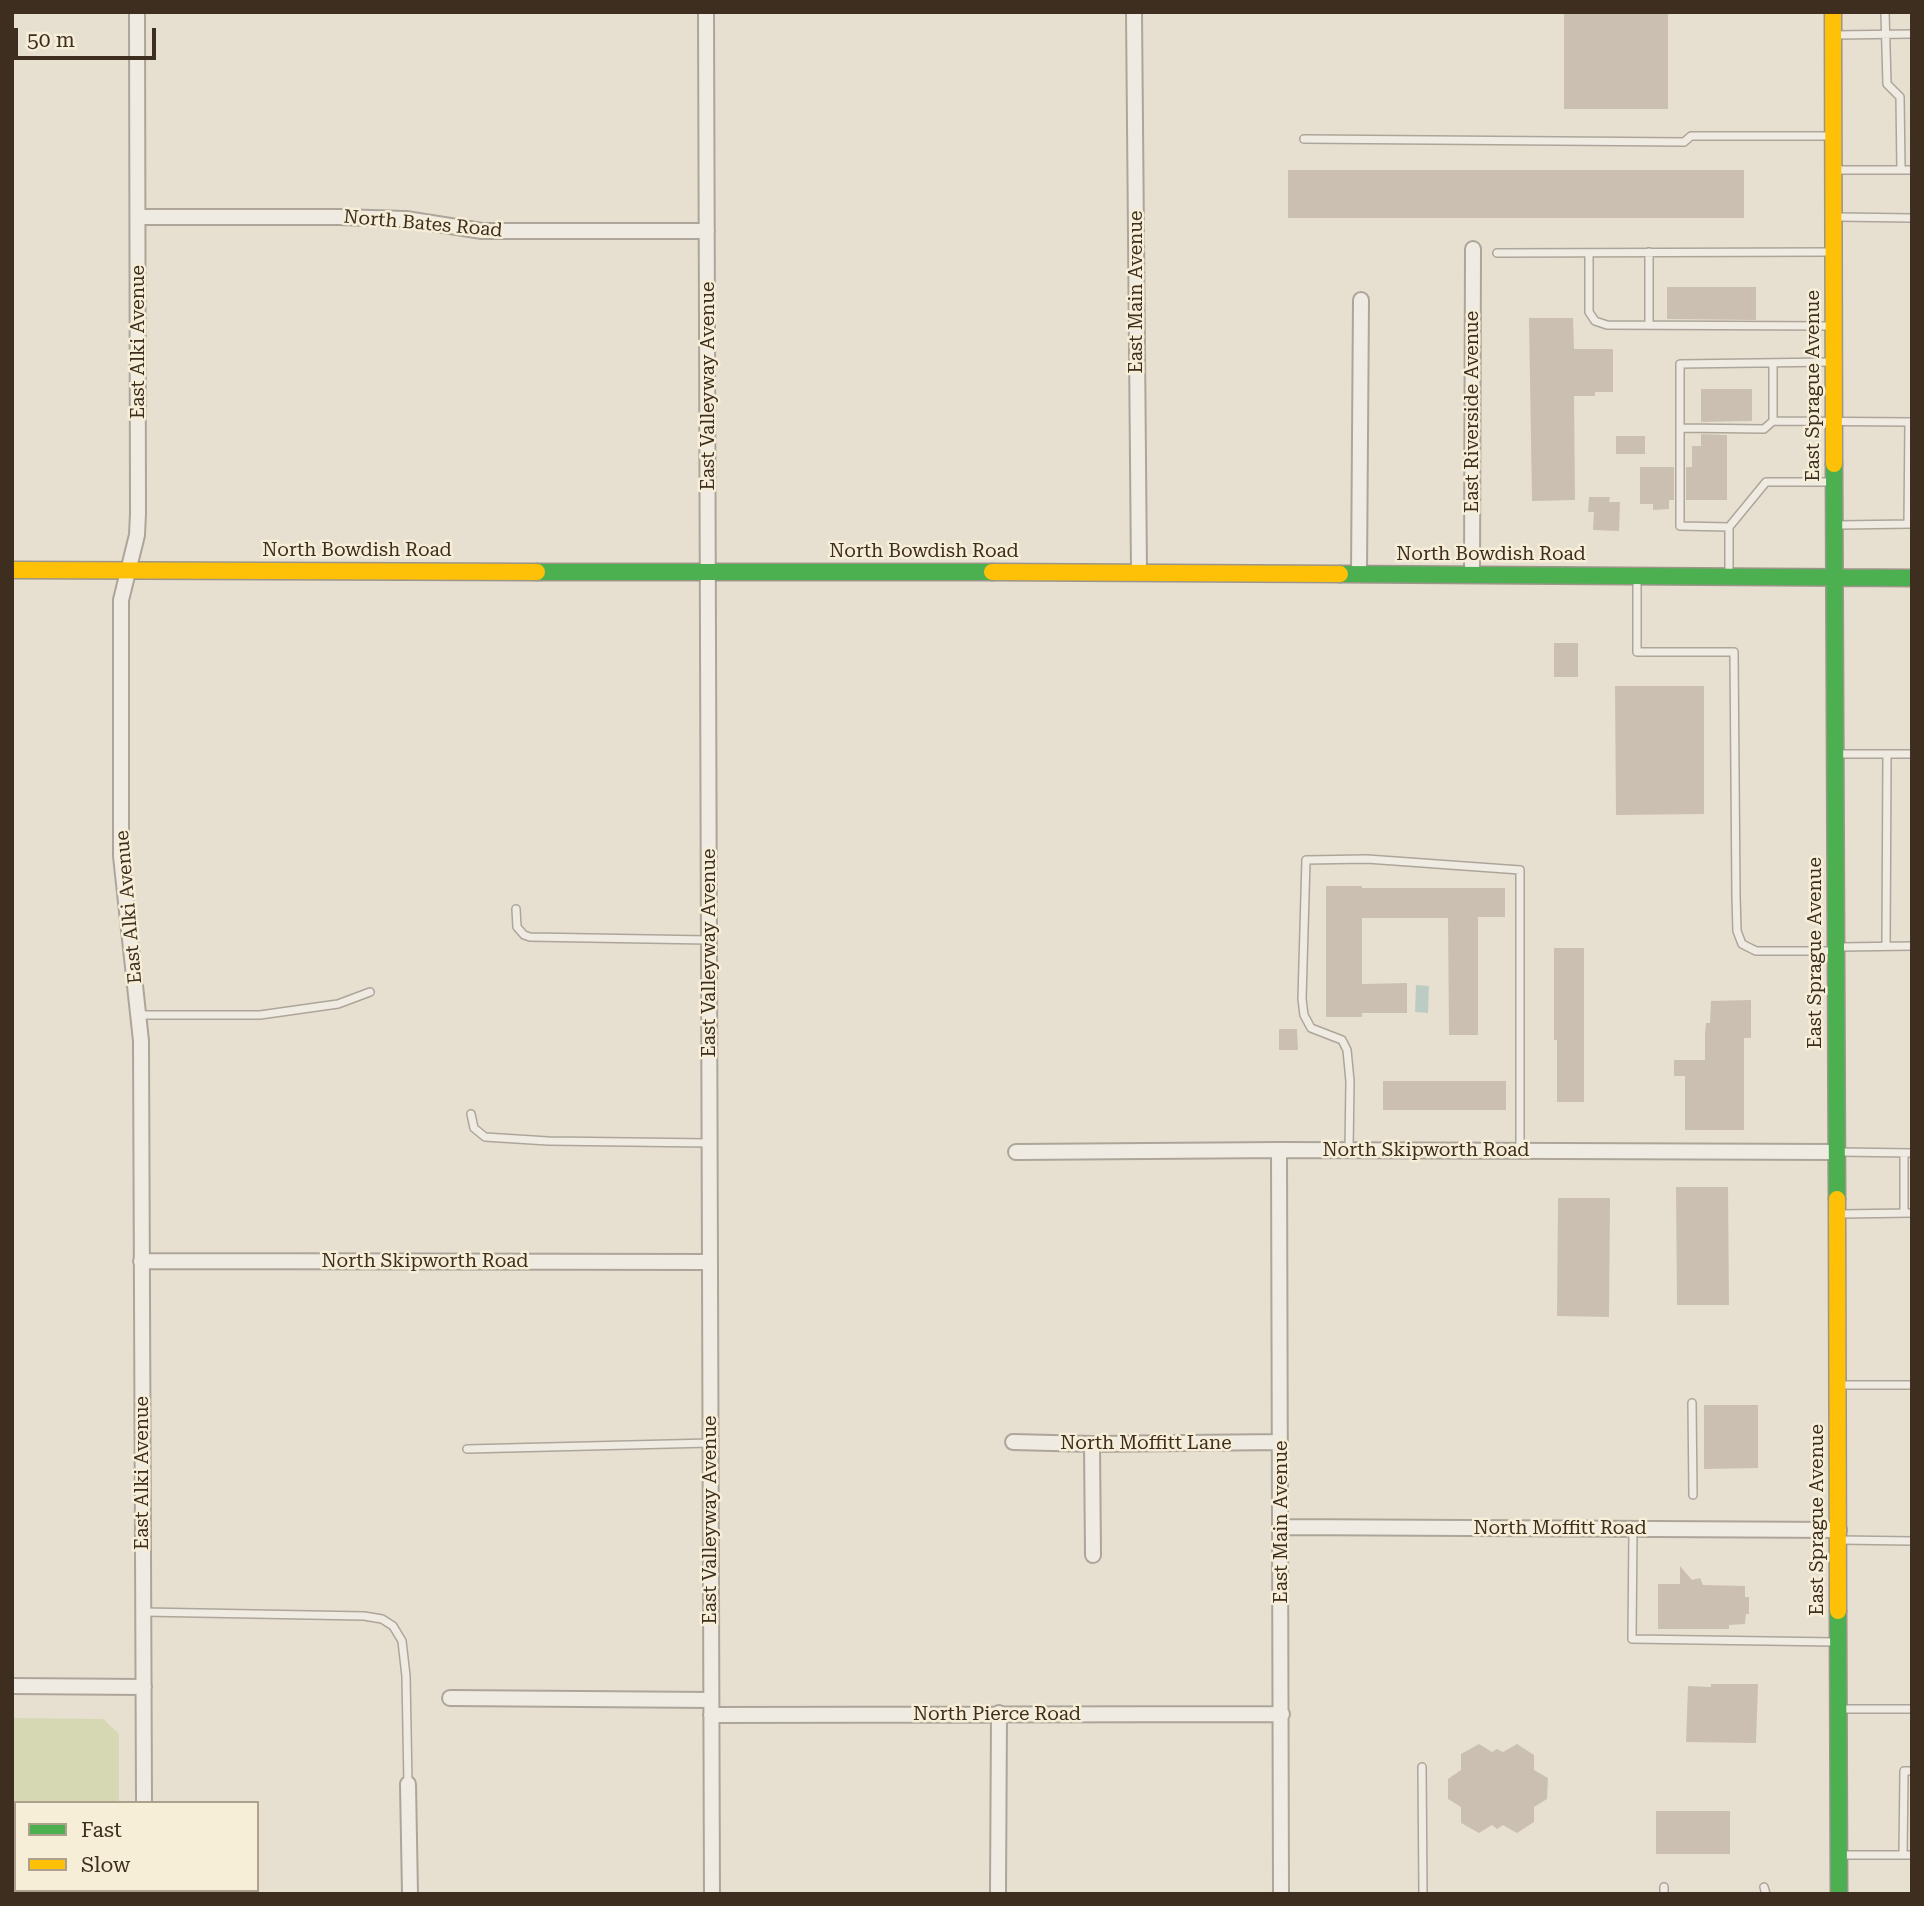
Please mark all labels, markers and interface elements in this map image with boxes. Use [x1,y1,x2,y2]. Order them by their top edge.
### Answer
scale bar [18,14,159,58]
text: 50 m [27,28,75,52]
street label: North Bates Road [343,206,503,242]
street label: East Main Avenue [1125,211,1147,373]
street label: East Alki Avenue [127,265,149,419]
street label: East Valleyway Avenue [697,282,719,490]
street label: East Sprague Avenue [1802,290,1824,482]
street label: East Riverside Avenue [1461,311,1483,513]
street label: North Bowdish Road [262,539,452,561]
street label: North Bowdish Road [829,540,1019,562]
street label: North Bowdish Road [1396,543,1586,565]
street label: East Alki Avenue [111,829,147,985]
street label: East Valleyway Avenue [698,849,720,1057]
street label: East Sprague Avenue [1804,857,1826,1049]
street label: North Skipworth Road [1323,1139,1529,1161]
street label: North Skipworth Road [322,1250,528,1272]
street label: East Alki Avenue [131,1396,153,1550]
street label: East Valleyway Avenue [699,1416,721,1624]
street label: East Sprague Avenue [1806,1424,1828,1616]
street label: North Moffitt Lane [1060,1432,1232,1454]
street label: East Main Avenue [1270,1441,1292,1603]
street label: North Moffitt Road [1473,1517,1647,1539]
street label: North Pierce Road [913,1703,1081,1725]
legend [14,1801,259,1892]
text: Fast [81,1818,122,1842]
text: Slow [81,1853,130,1877]

